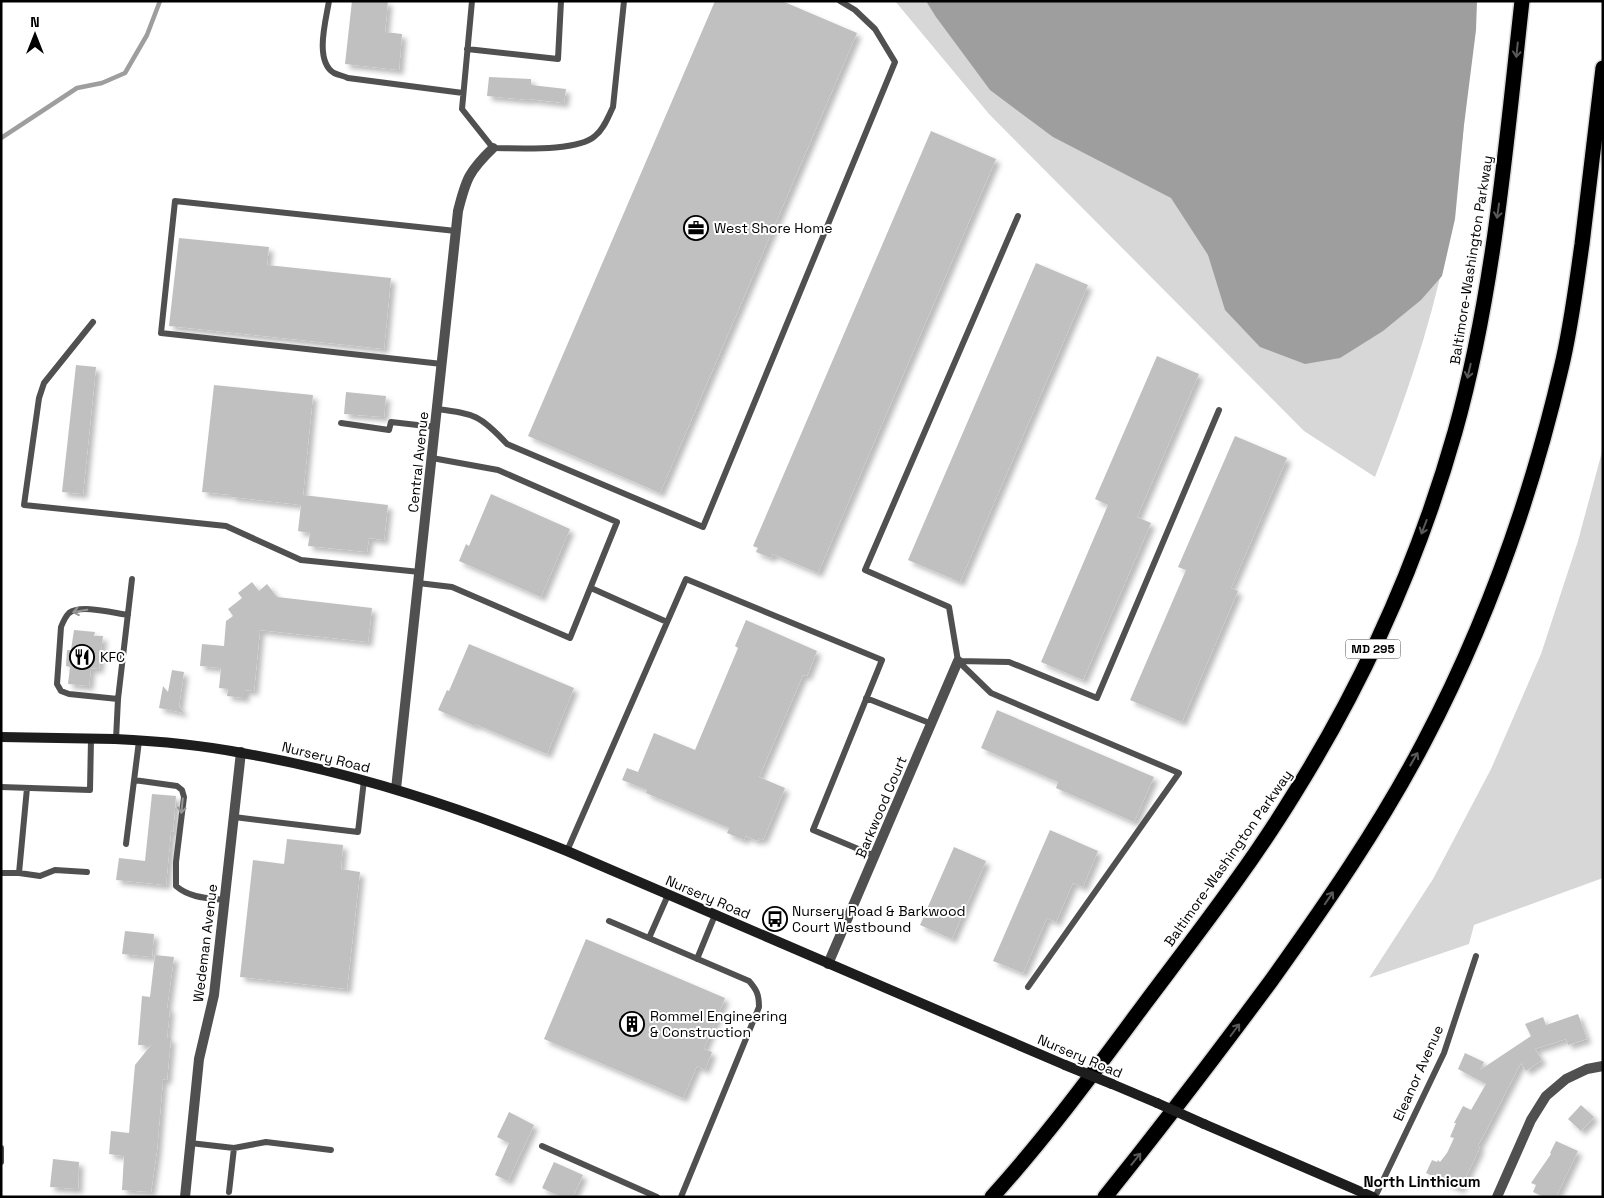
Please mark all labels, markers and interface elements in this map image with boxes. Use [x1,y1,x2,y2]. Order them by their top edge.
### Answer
north arrow [10,10,60,60]
text: N [30,13,40,31]
one-way arrow [1512,41,1522,57]
street label: Baltimore-Washington Parkway [1446,154,1496,366]
one-way arrow [1492,203,1502,219]
office icon: West Shore Home [683,215,709,241]
place label: West Shore Home [714,219,832,237]
one-way arrow [1464,363,1473,379]
street label: Central Avenue [404,411,432,513]
one-way arrow [1419,519,1429,534]
one-way arrow [72,606,88,616]
road number: MD 295 [1346,640,1400,659]
restaurant icon: KFC [69,644,95,670]
place label: KFC [100,648,125,666]
street label: Nursery Road [280,737,372,777]
street label: Barkwood Court [851,753,911,861]
one-way arrow [1410,753,1420,767]
street label: Baltimore-Washington Parkway [1160,766,1296,950]
one-way arrow [178,797,187,813]
street label: Nursery Road [663,871,753,923]
street label: Wedeman Avenue [189,883,221,1003]
one-way arrow [1324,891,1334,905]
place label: Nursery Road & Barkwood Court Westbound [792,902,966,936]
bus stop icon: Nursery Road & Barkwood Court Westbound [762,906,788,932]
place label: Rommel Engineering & Construction [650,1007,787,1041]
building icon: Rommel Engineering & Construction [619,1011,645,1037]
street label: Eleanor Avenue [1389,1022,1447,1124]
one-way arrow [1230,1023,1240,1037]
street label: Nursery Road [1035,1030,1125,1082]
one-way arrow [1130,1153,1141,1166]
district label: North Linthicum [1363,1172,1481,1191]

